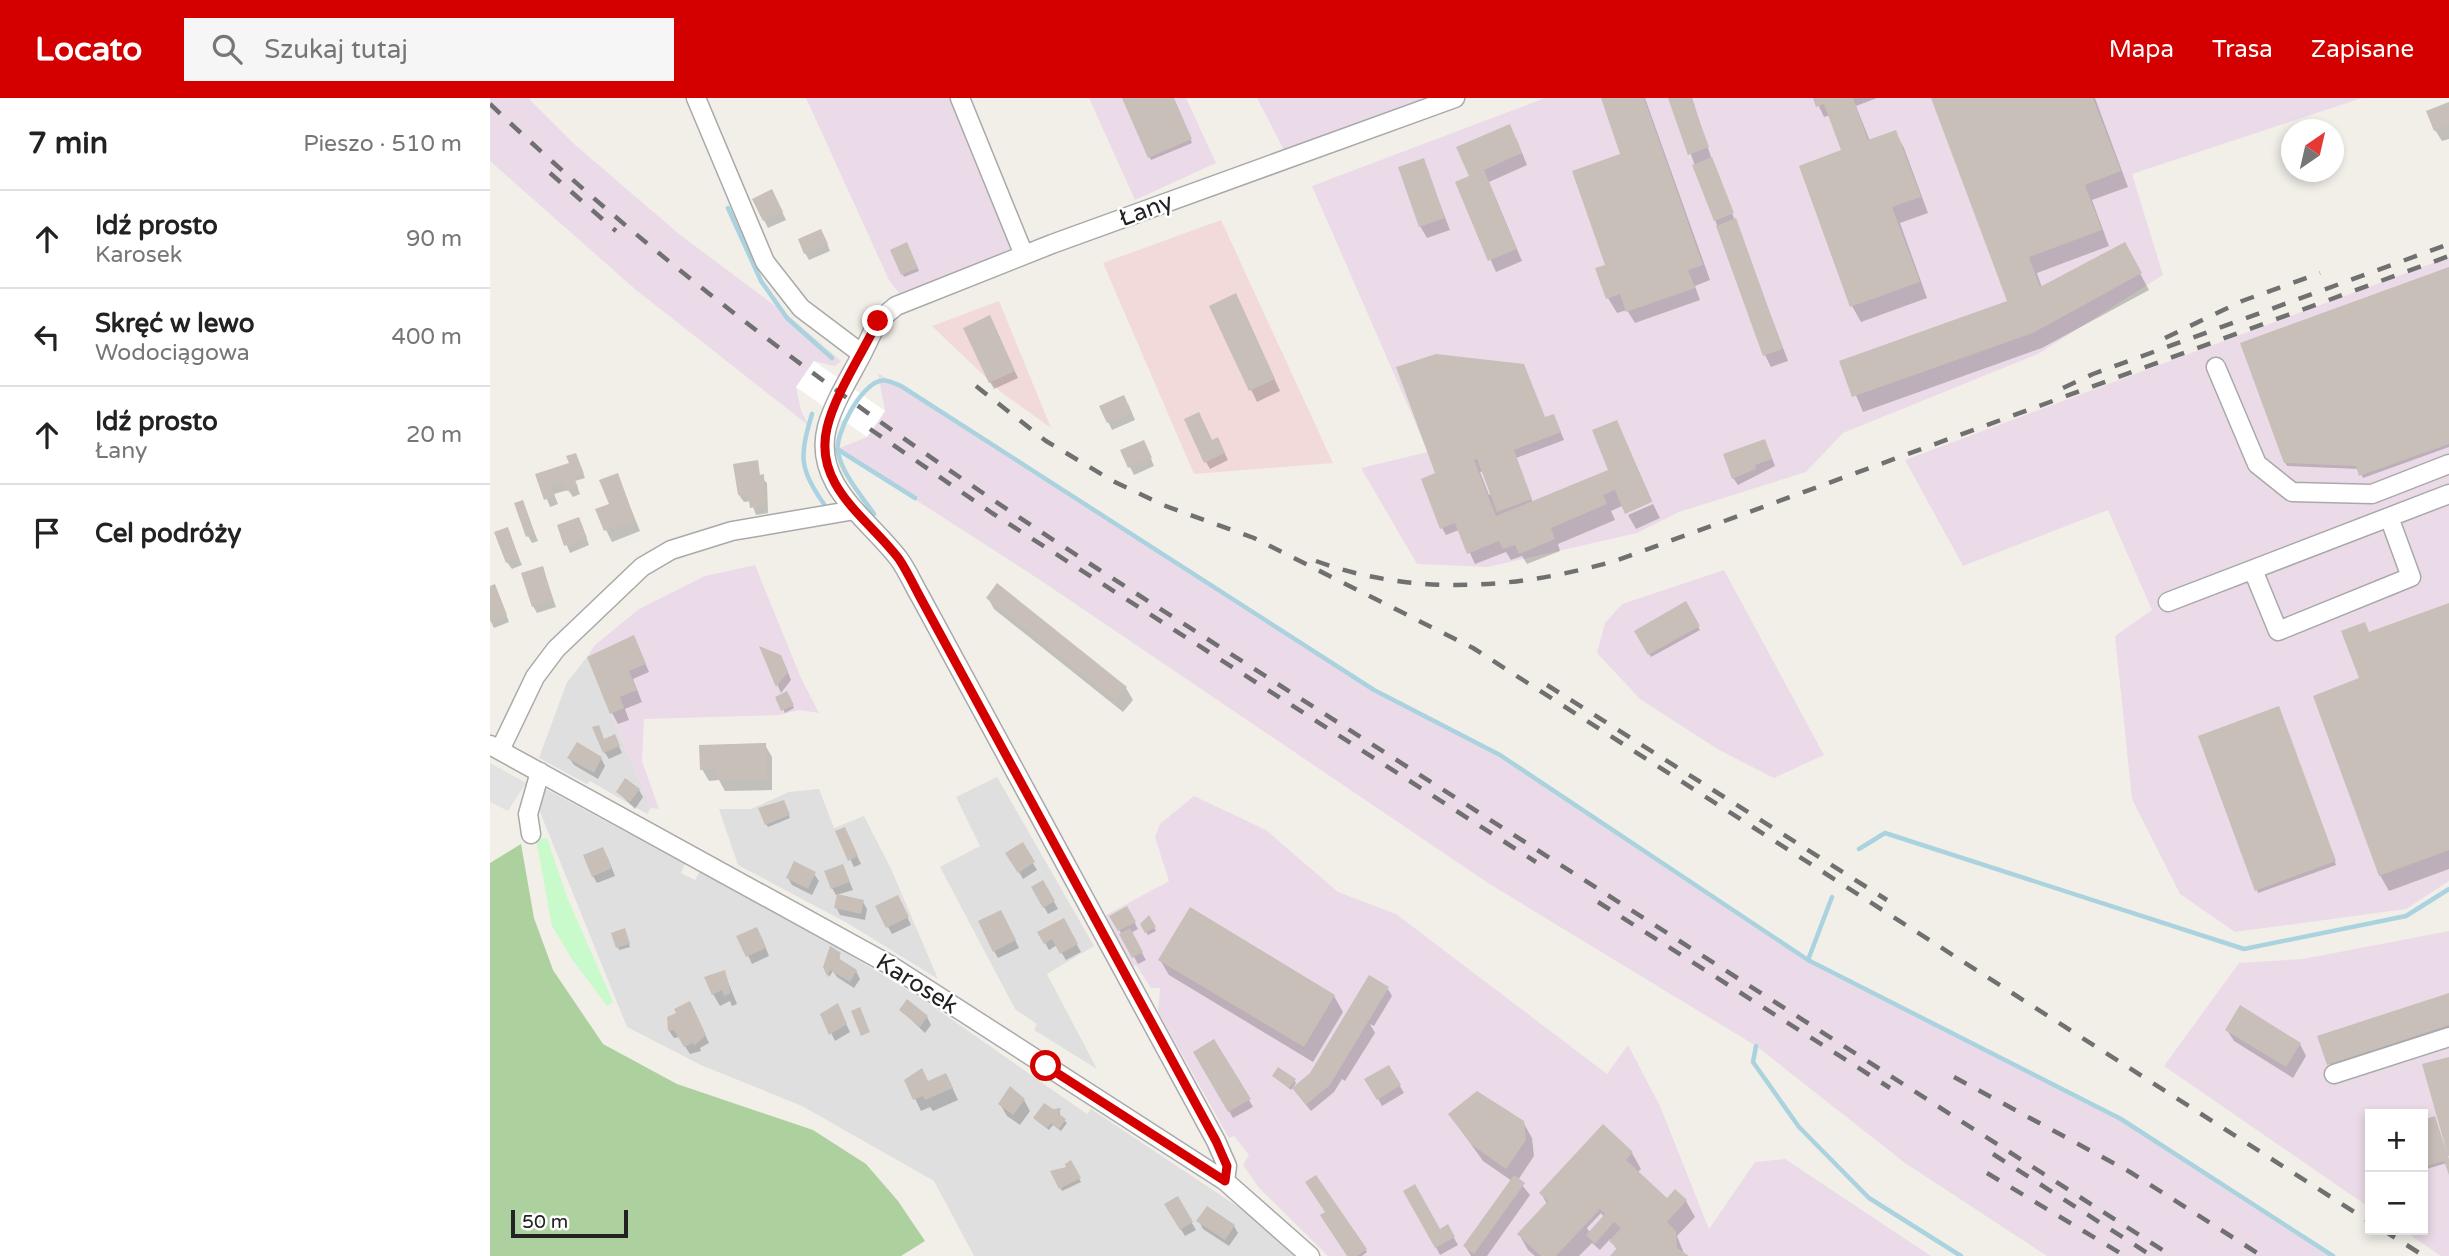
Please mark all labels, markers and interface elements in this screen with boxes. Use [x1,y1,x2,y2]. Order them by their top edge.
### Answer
search box [184,18,674,81]
text: Locato [35,30,142,69]
icon: search [208,30,246,68]
text: Szukaj tutaj [264,34,408,65]
text: Mapa [2109,35,2174,64]
text: Trasa [2212,35,2273,64]
text: Zapisane [2311,35,2414,64]
north arrow [2281,119,2344,182]
text: 7 min [28,125,108,162]
text: Pieszo · 510 m [303,130,462,158]
street label: Łany [1115,187,1177,233]
text: Idź prosto [95,210,218,241]
icon: ahead [28,220,66,258]
text: 90 m [406,225,462,253]
text: Karosek [95,241,182,269]
route end [862,305,893,336]
text: Skręć w lewo [95,308,255,339]
icon: left [28,318,66,356]
text: 400 m [392,323,462,351]
text: Wodociągowa [95,339,250,367]
text: Idź prosto [95,406,218,437]
icon: ahead [28,416,66,454]
text: 20 m [406,421,462,449]
text: Łany [95,437,147,465]
icon: arrive [28,514,66,552]
text: Cel podróży [95,518,242,549]
street label: Karosek [871,948,963,1020]
route start [1030,1050,1061,1081]
map controls [2365,1109,2428,1235]
button: + [2365,1109,2428,1172]
button: − [2365,1172,2428,1235]
scale bar [511,1207,628,1239]
text: 50 m [522,1211,568,1233]

